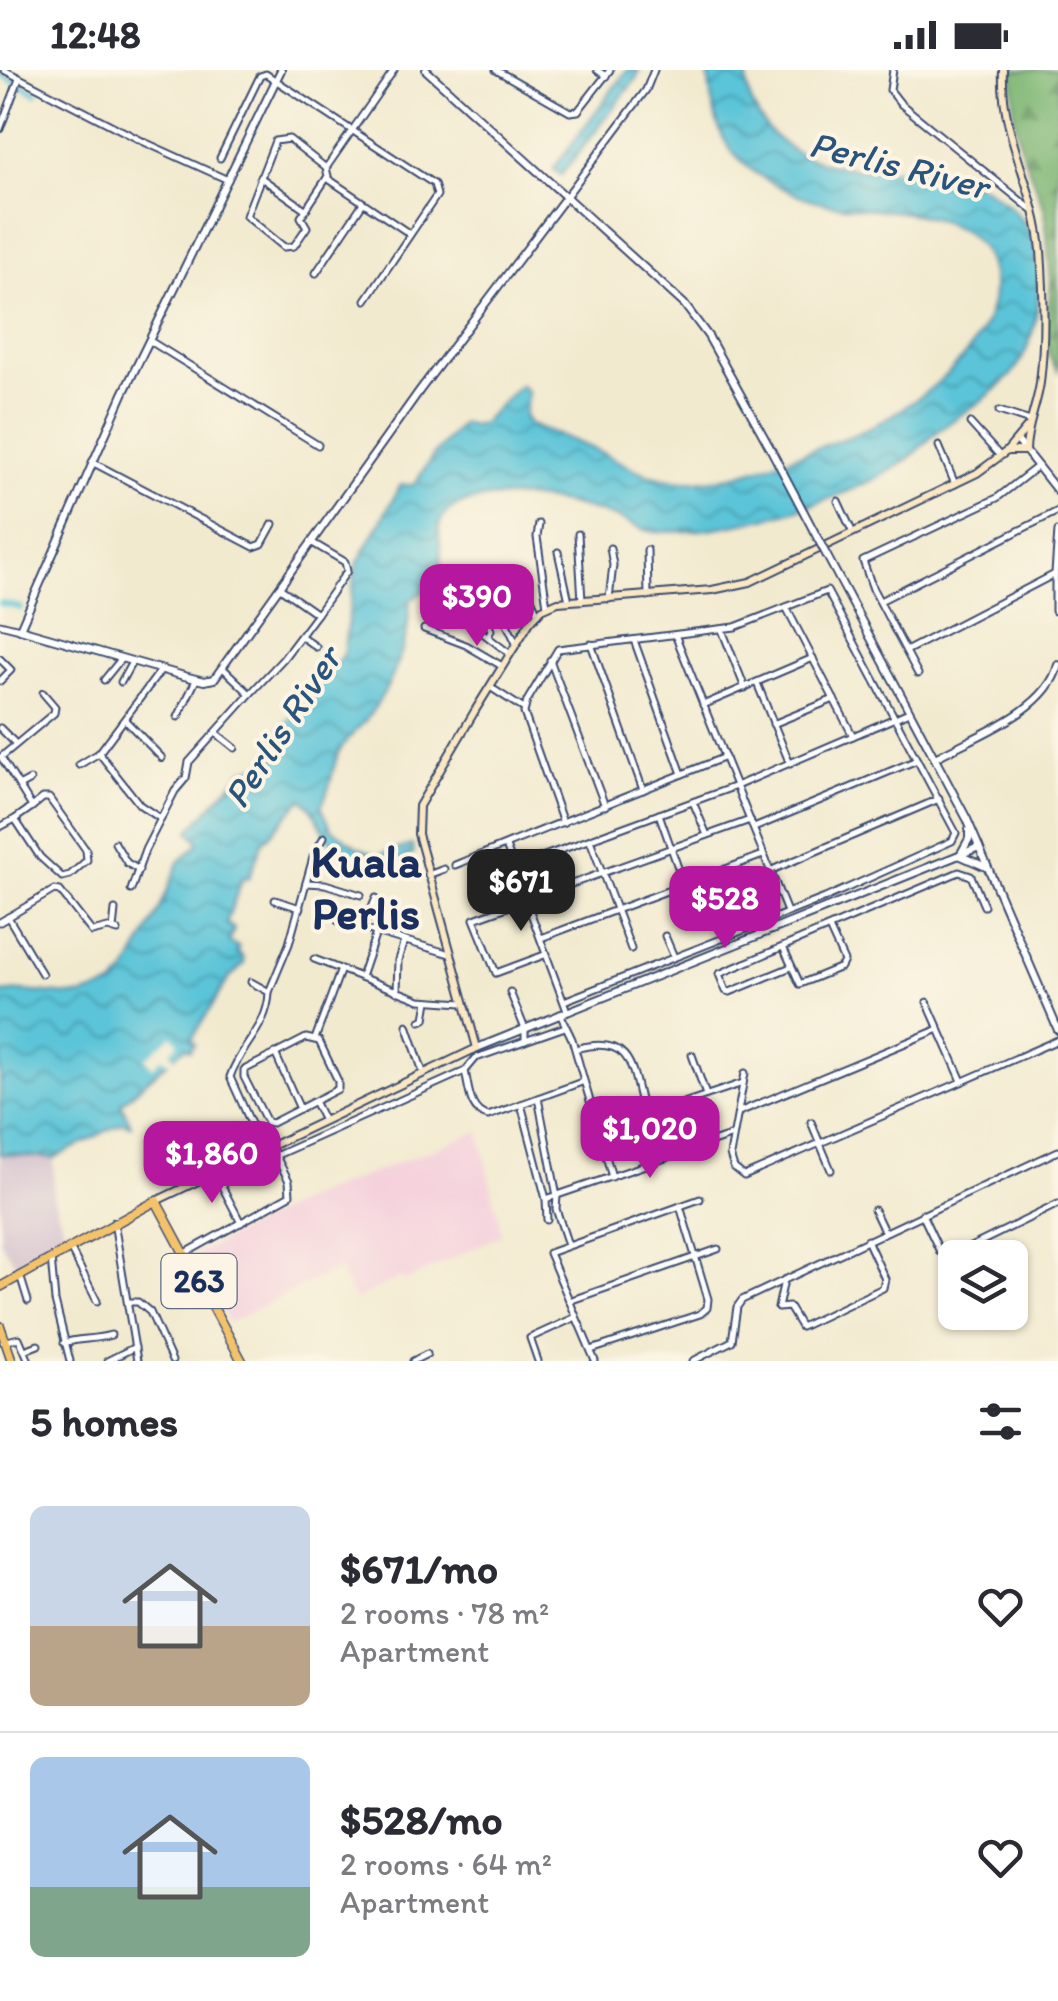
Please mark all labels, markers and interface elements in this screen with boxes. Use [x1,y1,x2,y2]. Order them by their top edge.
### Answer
text: 12:48 [50,12,141,58]
water label: Perlis River [805,121,997,210]
pin: $390 [418,564,536,649]
text: $390 [442,577,512,615]
water label: Perlis River [213,635,353,816]
district label: Kuala Perlis [310,834,422,940]
pin: $671 [462,849,580,934]
text: $671 [489,862,553,900]
pin: $528 [666,866,784,951]
text: $528 [691,879,759,917]
pin: $1,020 [569,1096,731,1181]
text: $1,020 [603,1109,697,1147]
pin: $1,860 [131,1121,293,1206]
text: $1,860 [166,1134,258,1172]
map controls [938,1240,1028,1330]
button: layers [938,1240,1028,1330]
road number: 263 [162,1254,236,1308]
icon: filters [973,1394,1028,1449]
text: 5 homes [30,1396,178,1447]
text: $671/mo [340,1543,498,1594]
icon: home [110,1546,230,1666]
icon: heart [973,1579,1028,1634]
text: 2 rooms · 78 m² [340,1594,549,1632]
text: Apartment [340,1632,489,1670]
text: $528/mo [340,1794,503,1845]
icon: home [110,1797,230,1917]
icon: heart [973,1830,1028,1885]
text: 2 rooms · 64 m² [340,1845,552,1883]
text: Apartment [340,1883,489,1921]

